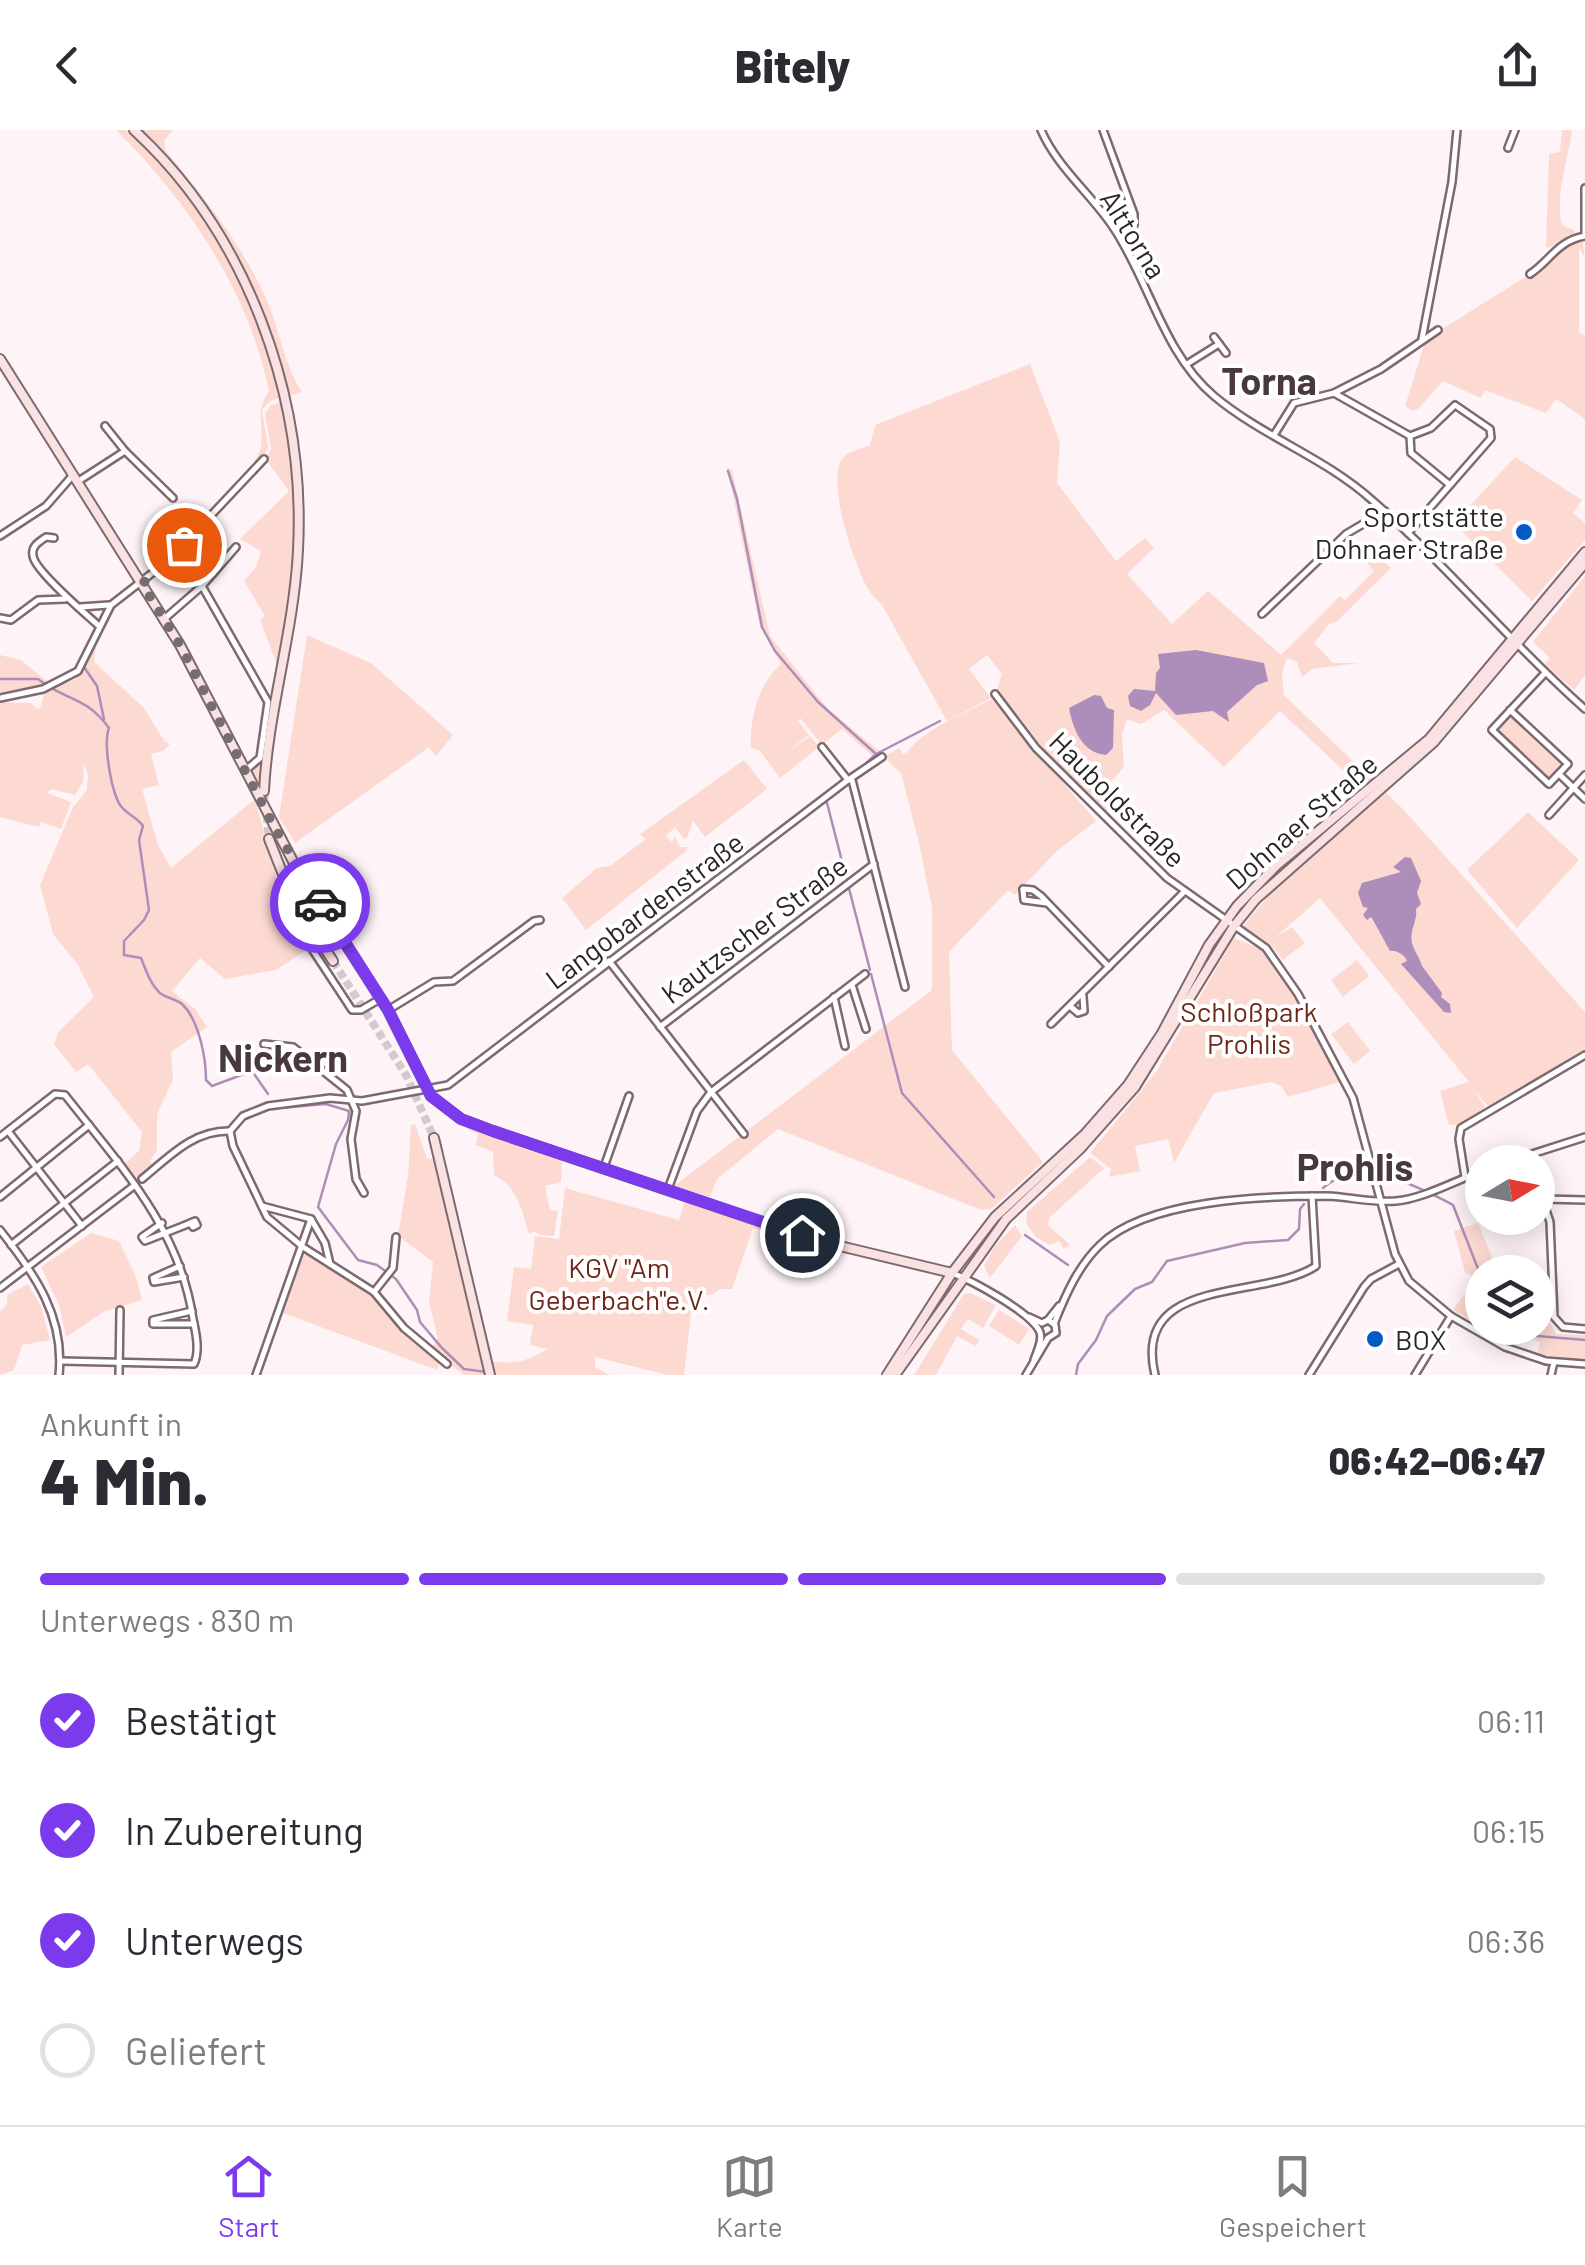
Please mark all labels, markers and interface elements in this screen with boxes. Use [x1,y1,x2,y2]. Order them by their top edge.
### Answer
icon: back [40,38,95,93]
text: Bitely [735,38,850,92]
icon: share [1490,38,1545,93]
street label: Alttorna [1094,183,1174,285]
district label: Torna [1221,357,1317,403]
place label: Sportstätte Dohnaer Straße [1315,499,1504,565]
pin [142,503,227,588]
icon: bag [157,518,212,573]
marker: Sportstätte Dohnaer Straße [1513,521,1535,543]
street label: Hauboldstraße [1043,724,1193,874]
street label: Dohnaer Straße [1218,746,1384,896]
street label: Langobardenstraße [538,824,750,996]
street label: Kautzscher Straße [654,848,854,1010]
courier [270,853,370,953]
icon: car [293,876,348,931]
park label: Schloßpark Prohlis [1180,994,1318,1060]
district label: Nickern [218,1034,348,1080]
district label: Prohlis [1297,1143,1413,1189]
north arrow [1465,1145,1555,1235]
map controls [1465,1145,1555,1345]
pin [760,1193,845,1278]
icon: home [775,1208,830,1263]
park label: KGV "Am Geberbach"e.V. [529,1250,710,1316]
button: layers [1465,1255,1555,1345]
place label: BOX [1395,1322,1446,1356]
marker: BOX [1364,1328,1386,1350]
text: Ankunft in [40,1404,182,1442]
text: 06:42–06:47 [1329,1437,1545,1483]
text: 4 Min. [40,1440,209,1518]
text: Unterwegs · 830 m [40,1600,294,1638]
icon: check [40,1693,95,1748]
text: Bestätigt [125,1697,278,1743]
text: 06:11 [1477,1701,1545,1739]
icon: check [40,1803,95,1858]
text: In Zubereitung [125,1807,364,1853]
text: 06:15 [1472,1811,1545,1849]
icon: check [40,1913,95,1968]
text: Unterwegs [125,1917,304,1963]
text: 06:36 [1467,1921,1545,1959]
text: Geliefert [125,2027,267,2073]
tab: Start [218,2149,280,2243]
tab: Karte [716,2149,783,2243]
tab: Gespeichert [1219,2149,1367,2243]

